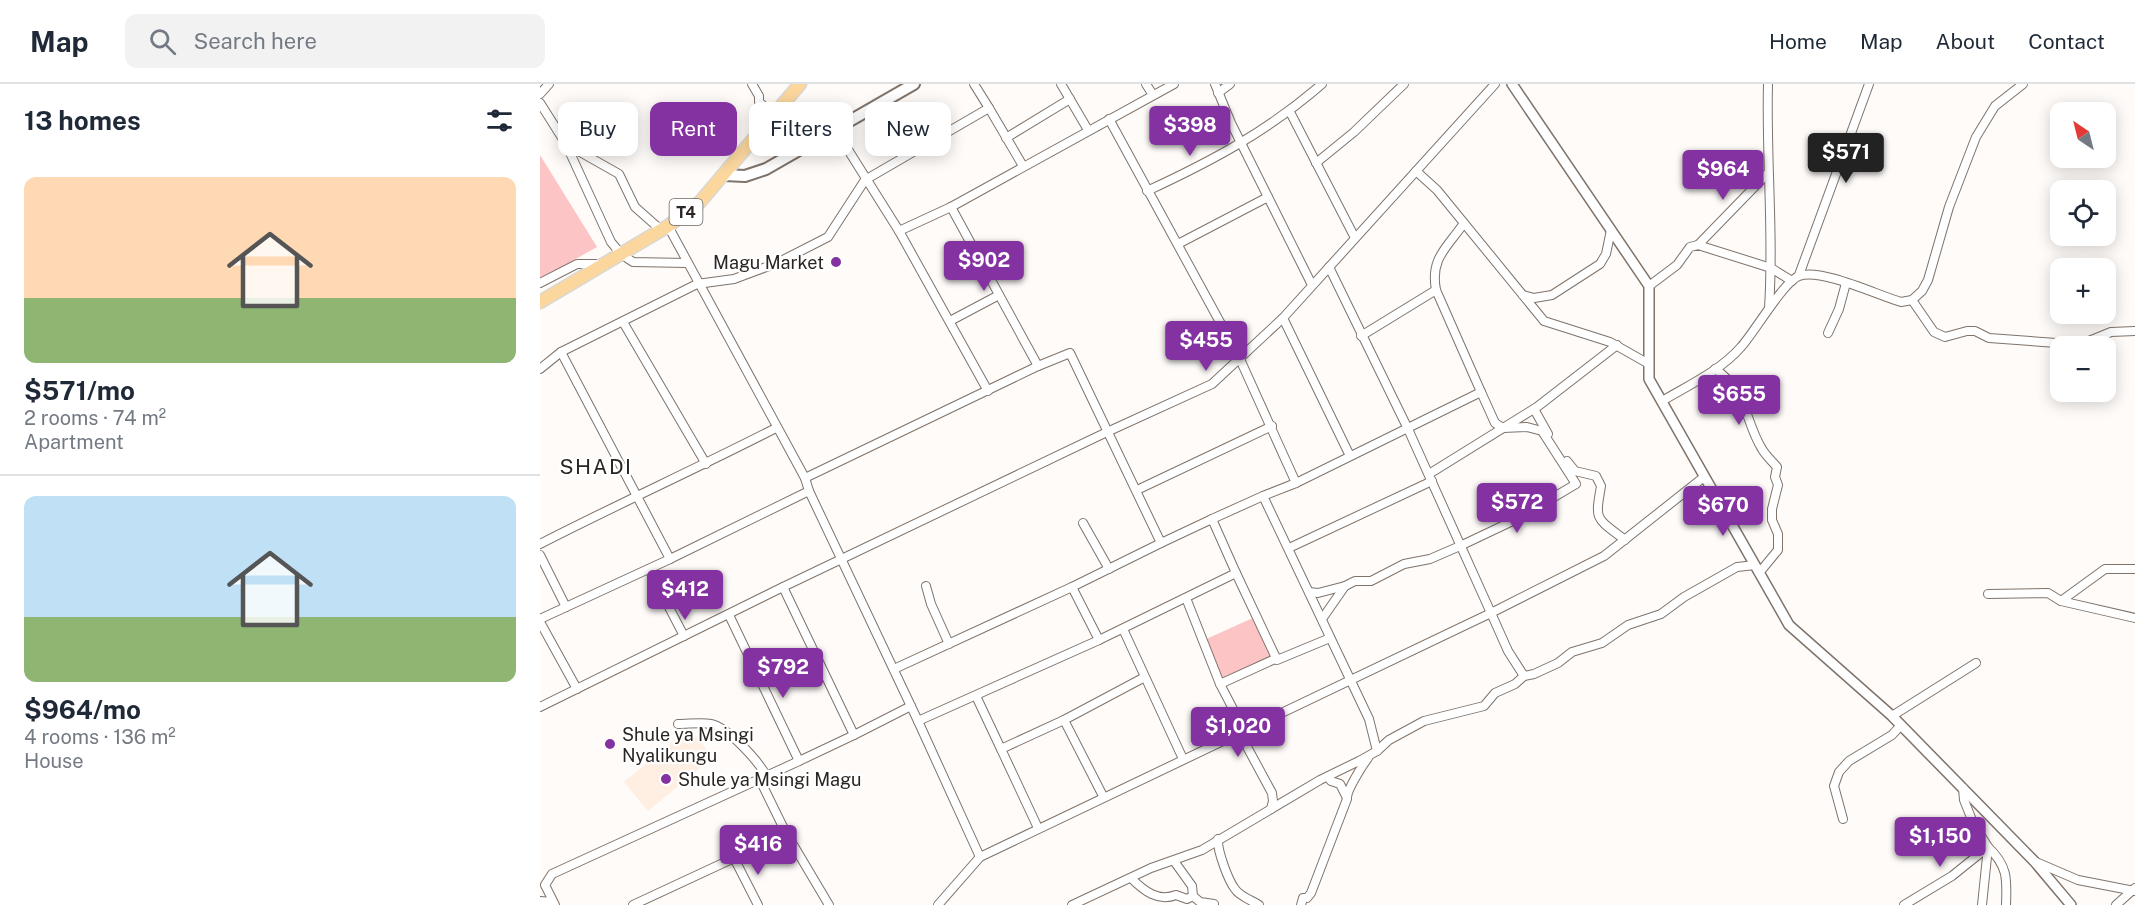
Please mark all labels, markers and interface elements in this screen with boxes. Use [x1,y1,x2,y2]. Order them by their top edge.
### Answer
search box [125,14,545,68]
text: Map [30,25,89,58]
icon: search [146,25,179,58]
text: Search here [194,28,317,54]
text: Home [1769,29,1827,54]
text: Map [1860,29,1903,54]
text: About [1936,29,1995,54]
text: Contact [2028,29,2105,54]
chip: Buy [558,102,638,156]
chip: Rent [650,102,737,156]
chip: Filters [749,102,853,156]
chip: New [865,102,951,156]
north arrow [2050,102,2116,168]
map controls [2050,102,2116,402]
icon: filters [483,104,516,137]
text: 13 homes [24,105,141,136]
pin: $398 [1154,106,1226,157]
text: $398 [1163,113,1217,137]
pin: $571 [1810,133,1882,184]
text: $571 [1822,140,1870,164]
pin: $964 [1687,150,1759,201]
text: $964 [1697,157,1750,181]
button: locate [2050,180,2116,246]
road number: T4 [670,199,702,225]
icon: home [216,216,324,324]
pin: $902 [948,241,1020,292]
text: $902 [958,248,1010,272]
place label: Magu Market [713,252,824,273]
marker: Magu Market [829,255,843,269]
button: + [2050,258,2116,324]
pin: $455 [1170,321,1242,372]
text: $455 [1179,328,1233,352]
button: − [2050,336,2116,402]
text: $571/mo [24,375,135,406]
pin: $655 [1703,375,1775,426]
text: $655 [1712,382,1766,406]
text: 2 rooms · 74 m² [24,406,166,430]
text: Apartment [24,430,124,454]
district label: SHADI [559,454,633,479]
pin: $572 [1481,483,1553,534]
pin: $670 [1687,486,1759,537]
text: $572 [1491,490,1543,514]
text: $670 [1697,493,1749,517]
icon: home [216,535,324,643]
pin: $412 [649,570,721,621]
text: $412 [661,577,709,601]
pin: $792 [747,648,819,699]
text: $792 [757,655,809,679]
text: $964/mo [24,694,141,725]
pin: $1,020 [1189,707,1287,758]
text: $1,020 [1205,714,1271,738]
place label: Shule ya Msingi Nyalikungu [622,724,754,766]
text: 4 rooms · 136 m² [24,725,176,749]
marker: Shule ya Msingi Nyalikungu [603,737,617,751]
text: House [24,749,84,773]
place label: Shule ya Msingi Magu [678,769,861,790]
marker: Shule ya Msingi Magu [659,772,673,786]
pin: $1,150 [1891,817,1989,868]
text: $1,150 [1909,824,1971,848]
pin: $416 [722,825,794,876]
text: $416 [734,832,782,856]

